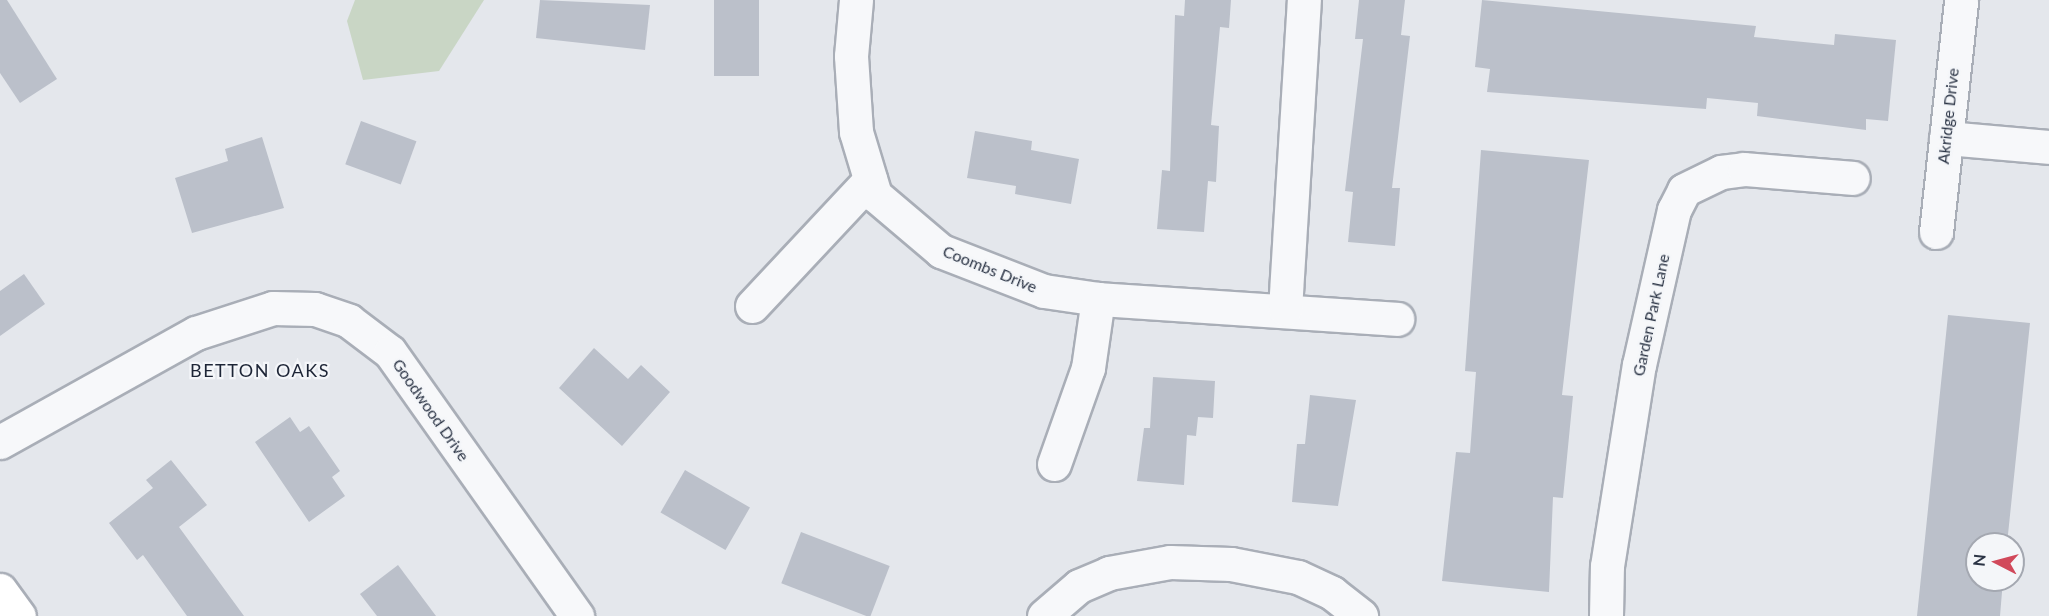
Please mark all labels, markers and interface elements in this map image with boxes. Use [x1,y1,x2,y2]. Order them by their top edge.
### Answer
street label: Akridge Drive [1933,67,1963,165]
street label: Coombs Drive [940,241,1040,297]
street label: Garden Park Lane [1629,252,1673,378]
street label: Goodwood Drive [389,355,473,465]
district label: BETTON OAKS [190,359,330,381]
north arrow [1965,532,2025,592]
text: N [1968,553,1989,567]

